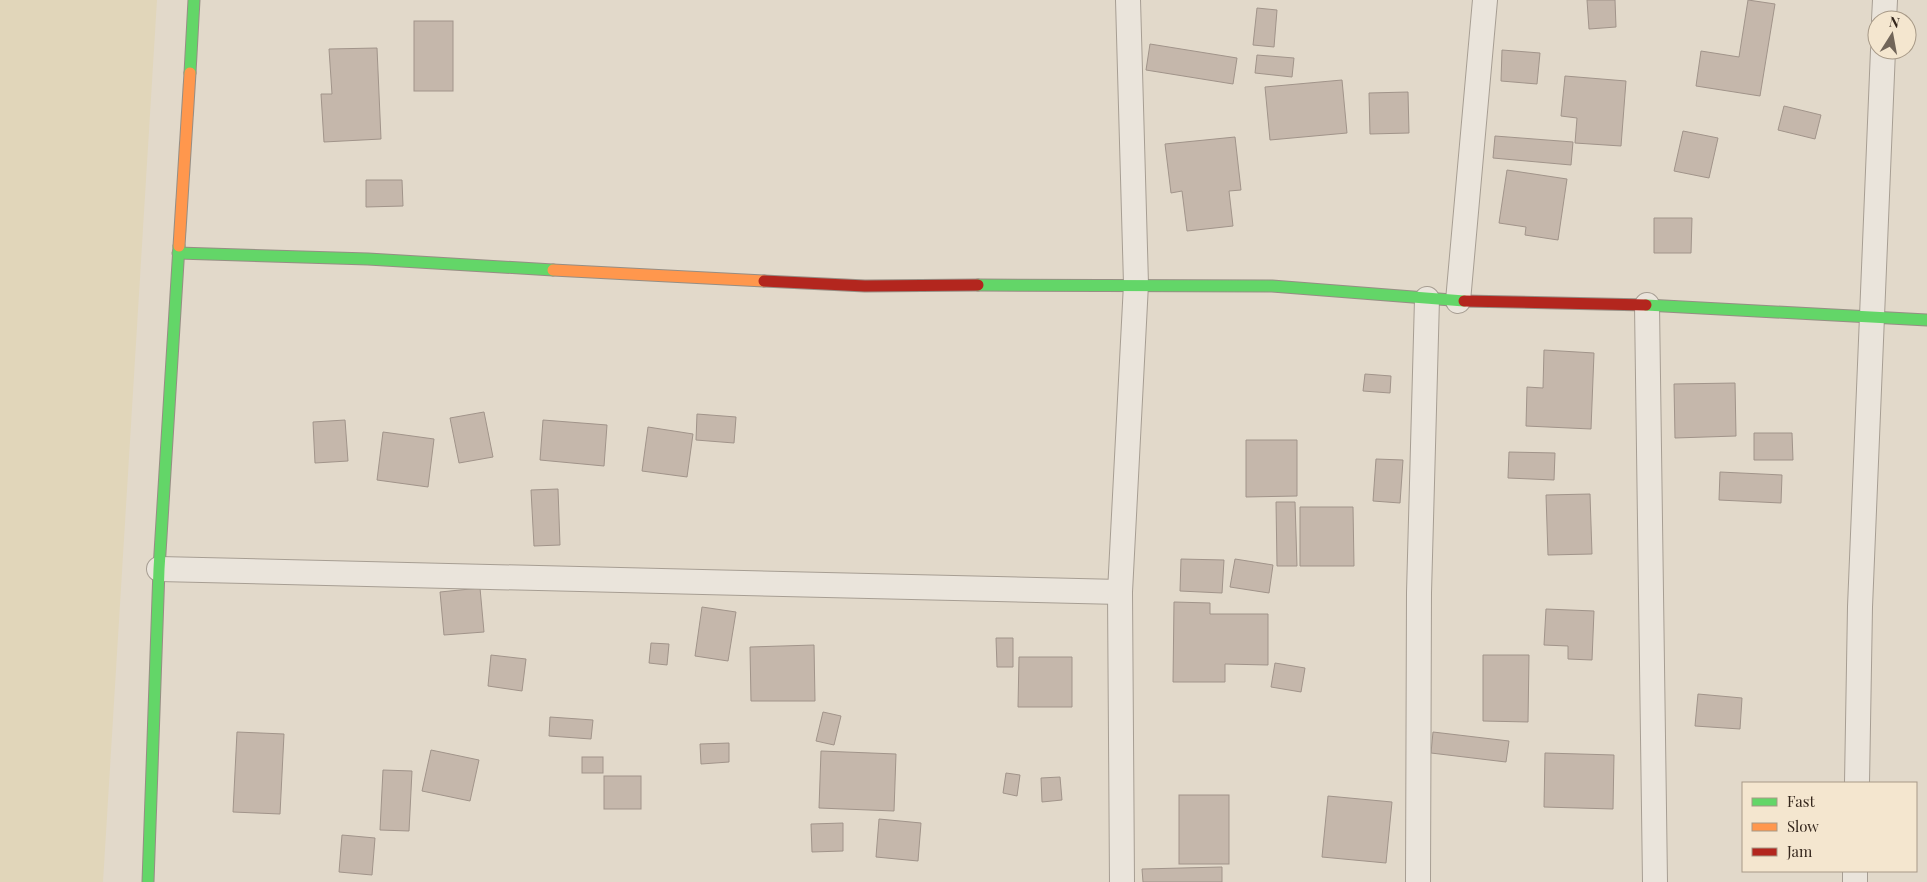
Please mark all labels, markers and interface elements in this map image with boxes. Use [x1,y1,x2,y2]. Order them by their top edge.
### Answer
north arrow [1867,10,1917,60]
text: N [1888,11,1901,32]
legend [1742,782,1917,872]
text: Fast [1787,791,1816,811]
text: Slow [1787,816,1819,836]
text: Jam [1786,841,1813,861]

